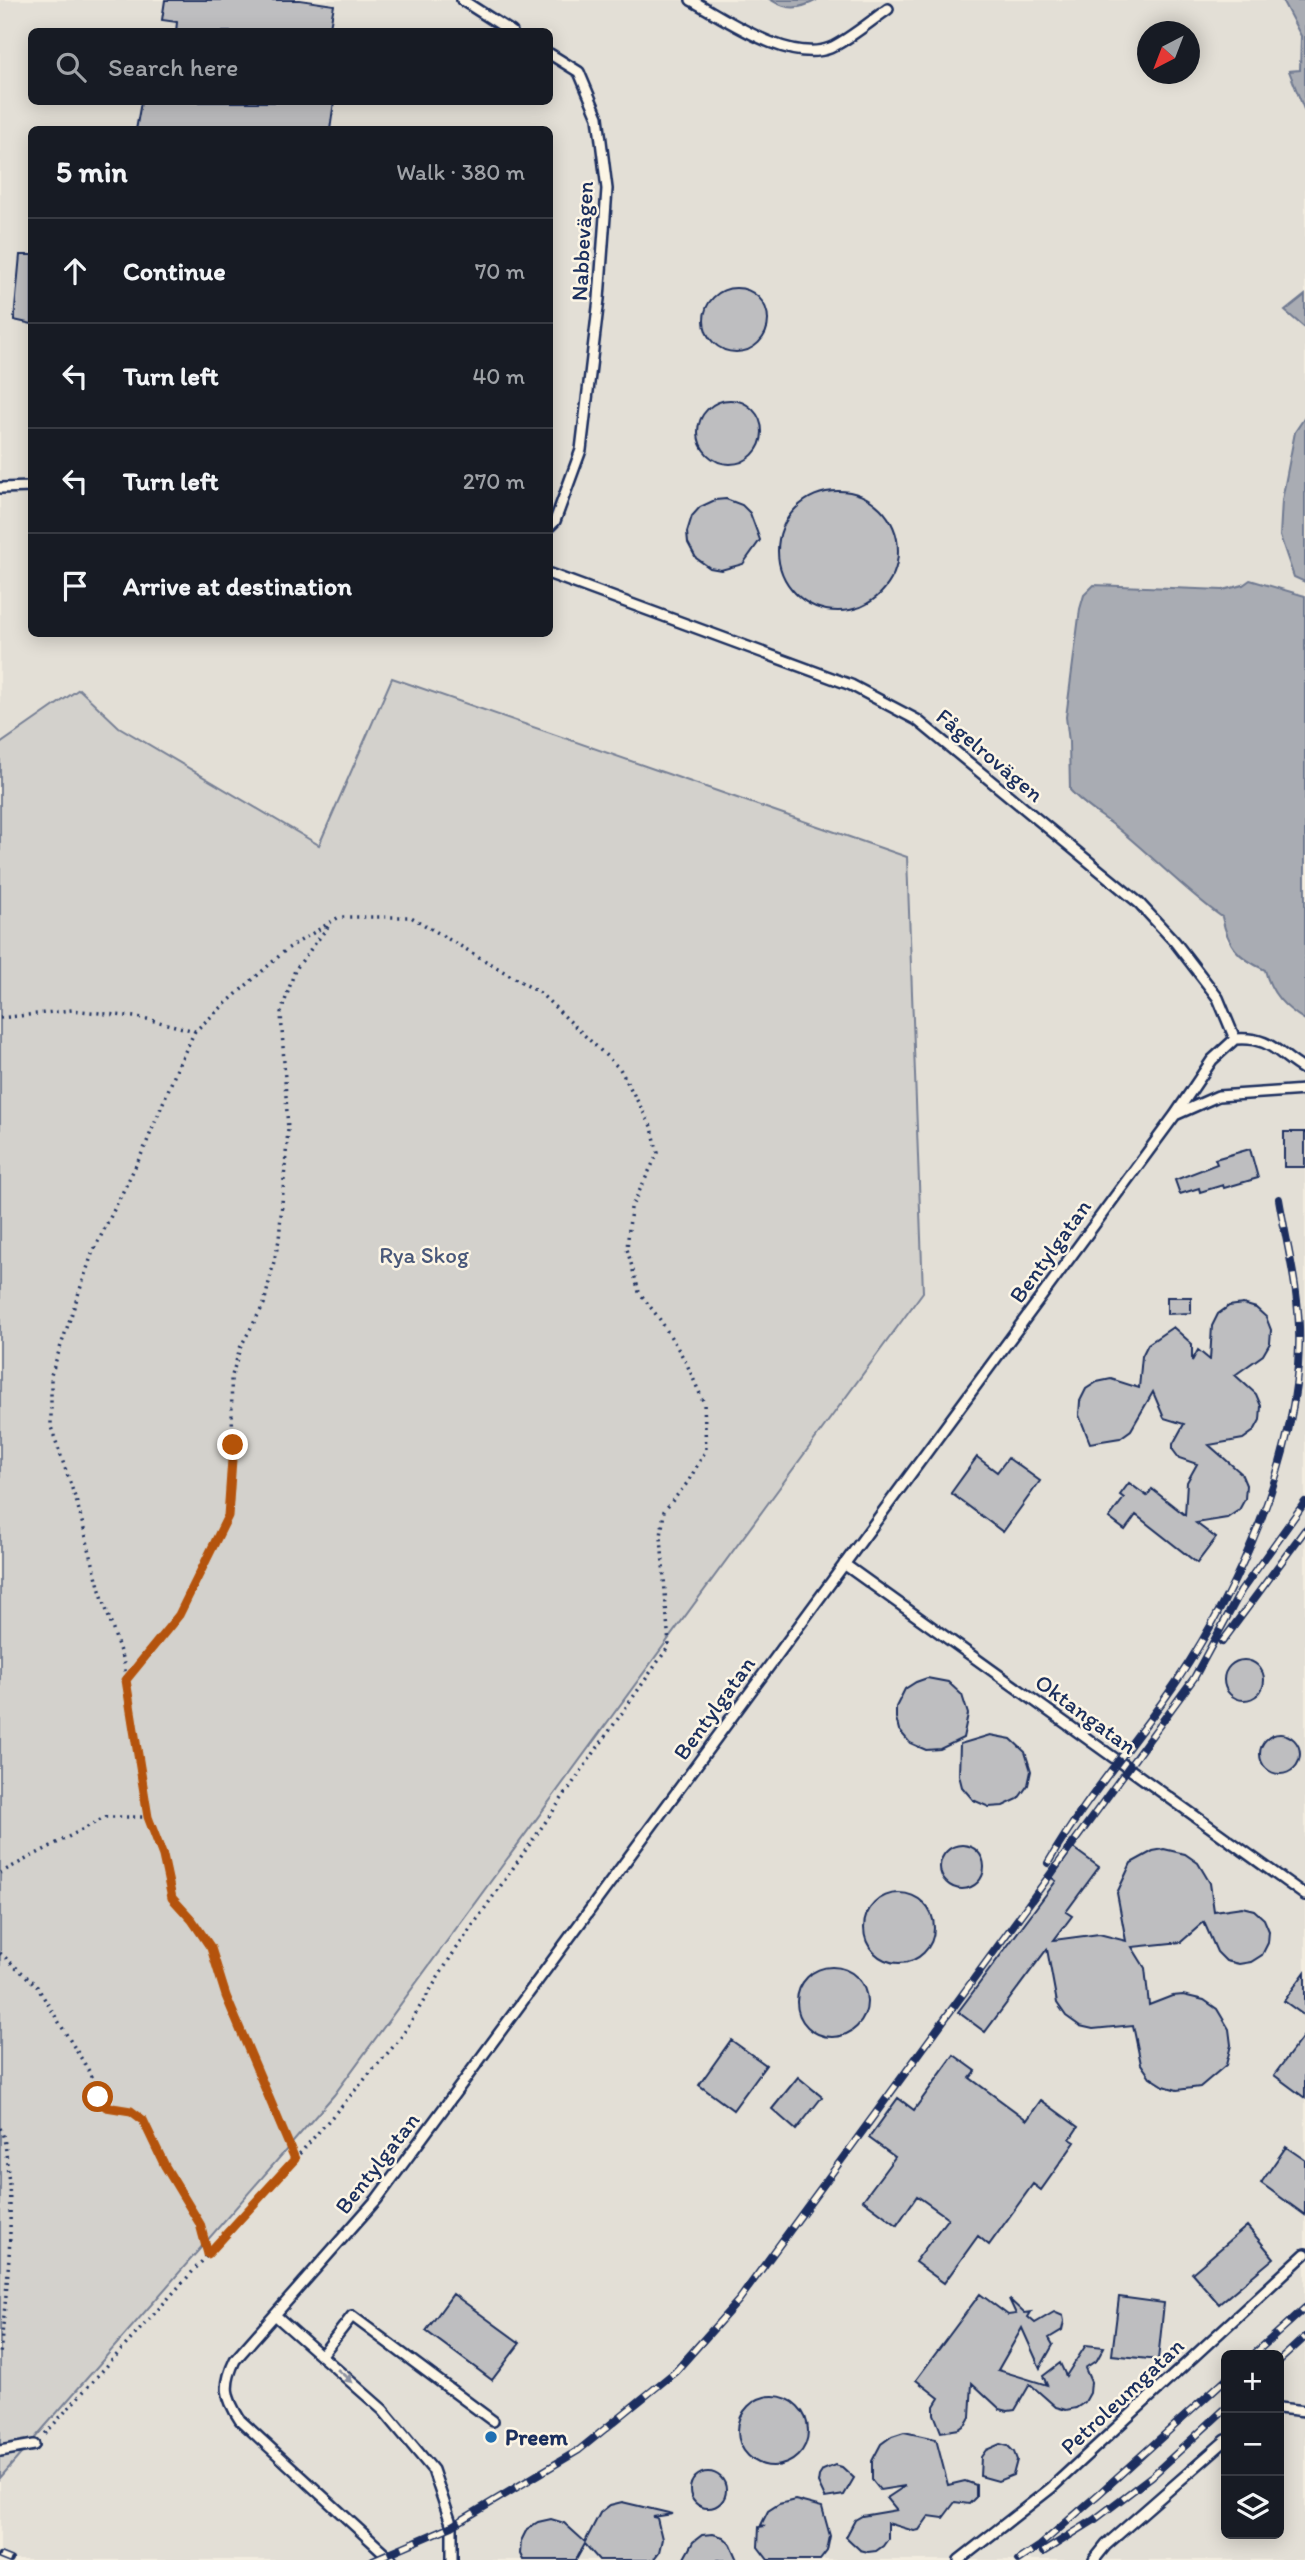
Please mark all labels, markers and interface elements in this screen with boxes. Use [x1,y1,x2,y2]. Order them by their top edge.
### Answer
north arrow [1137,21,1200,84]
search box [28,28,553,105]
icon: search [52,48,90,86]
text: Search here [108,51,238,83]
text: 5 min [56,153,127,190]
text: Walk · 380 m [396,158,525,186]
street label: Nabbevägen [565,180,599,302]
icon: ahead [56,252,94,290]
text: Continue [123,255,226,287]
text: 70 m [475,257,525,285]
icon: left [56,357,94,395]
text: Turn left [123,360,219,392]
text: 40 m [472,362,525,390]
icon: left [56,462,94,500]
text: Turn left [123,465,219,497]
text: 270 m [463,467,525,495]
icon: arrive [56,567,94,605]
text: Arrive at destination [123,570,352,602]
street label: Fågelrovägen [931,702,1049,808]
street label: Bentylgatan [1003,1194,1097,1308]
park label: Rya Skog [379,1241,469,1269]
route end [217,1429,248,1460]
street label: Bentylgatan [667,1651,761,1765]
street label: Oktangatan [1030,1668,1142,1760]
route start [82,2081,113,2112]
street label: Bentylgatan [329,2107,425,2219]
street label: Petroleumgatan [1054,2332,1190,2460]
map controls [1221,2350,1284,2539]
button: + [1221,2350,1284,2413]
one-way arrow [336,2368,353,2384]
button: − [1221,2413,1284,2476]
place label: Preem [505,2423,568,2451]
marker: Preem [483,2429,499,2445]
button: layers [1221,2476,1284,2539]

